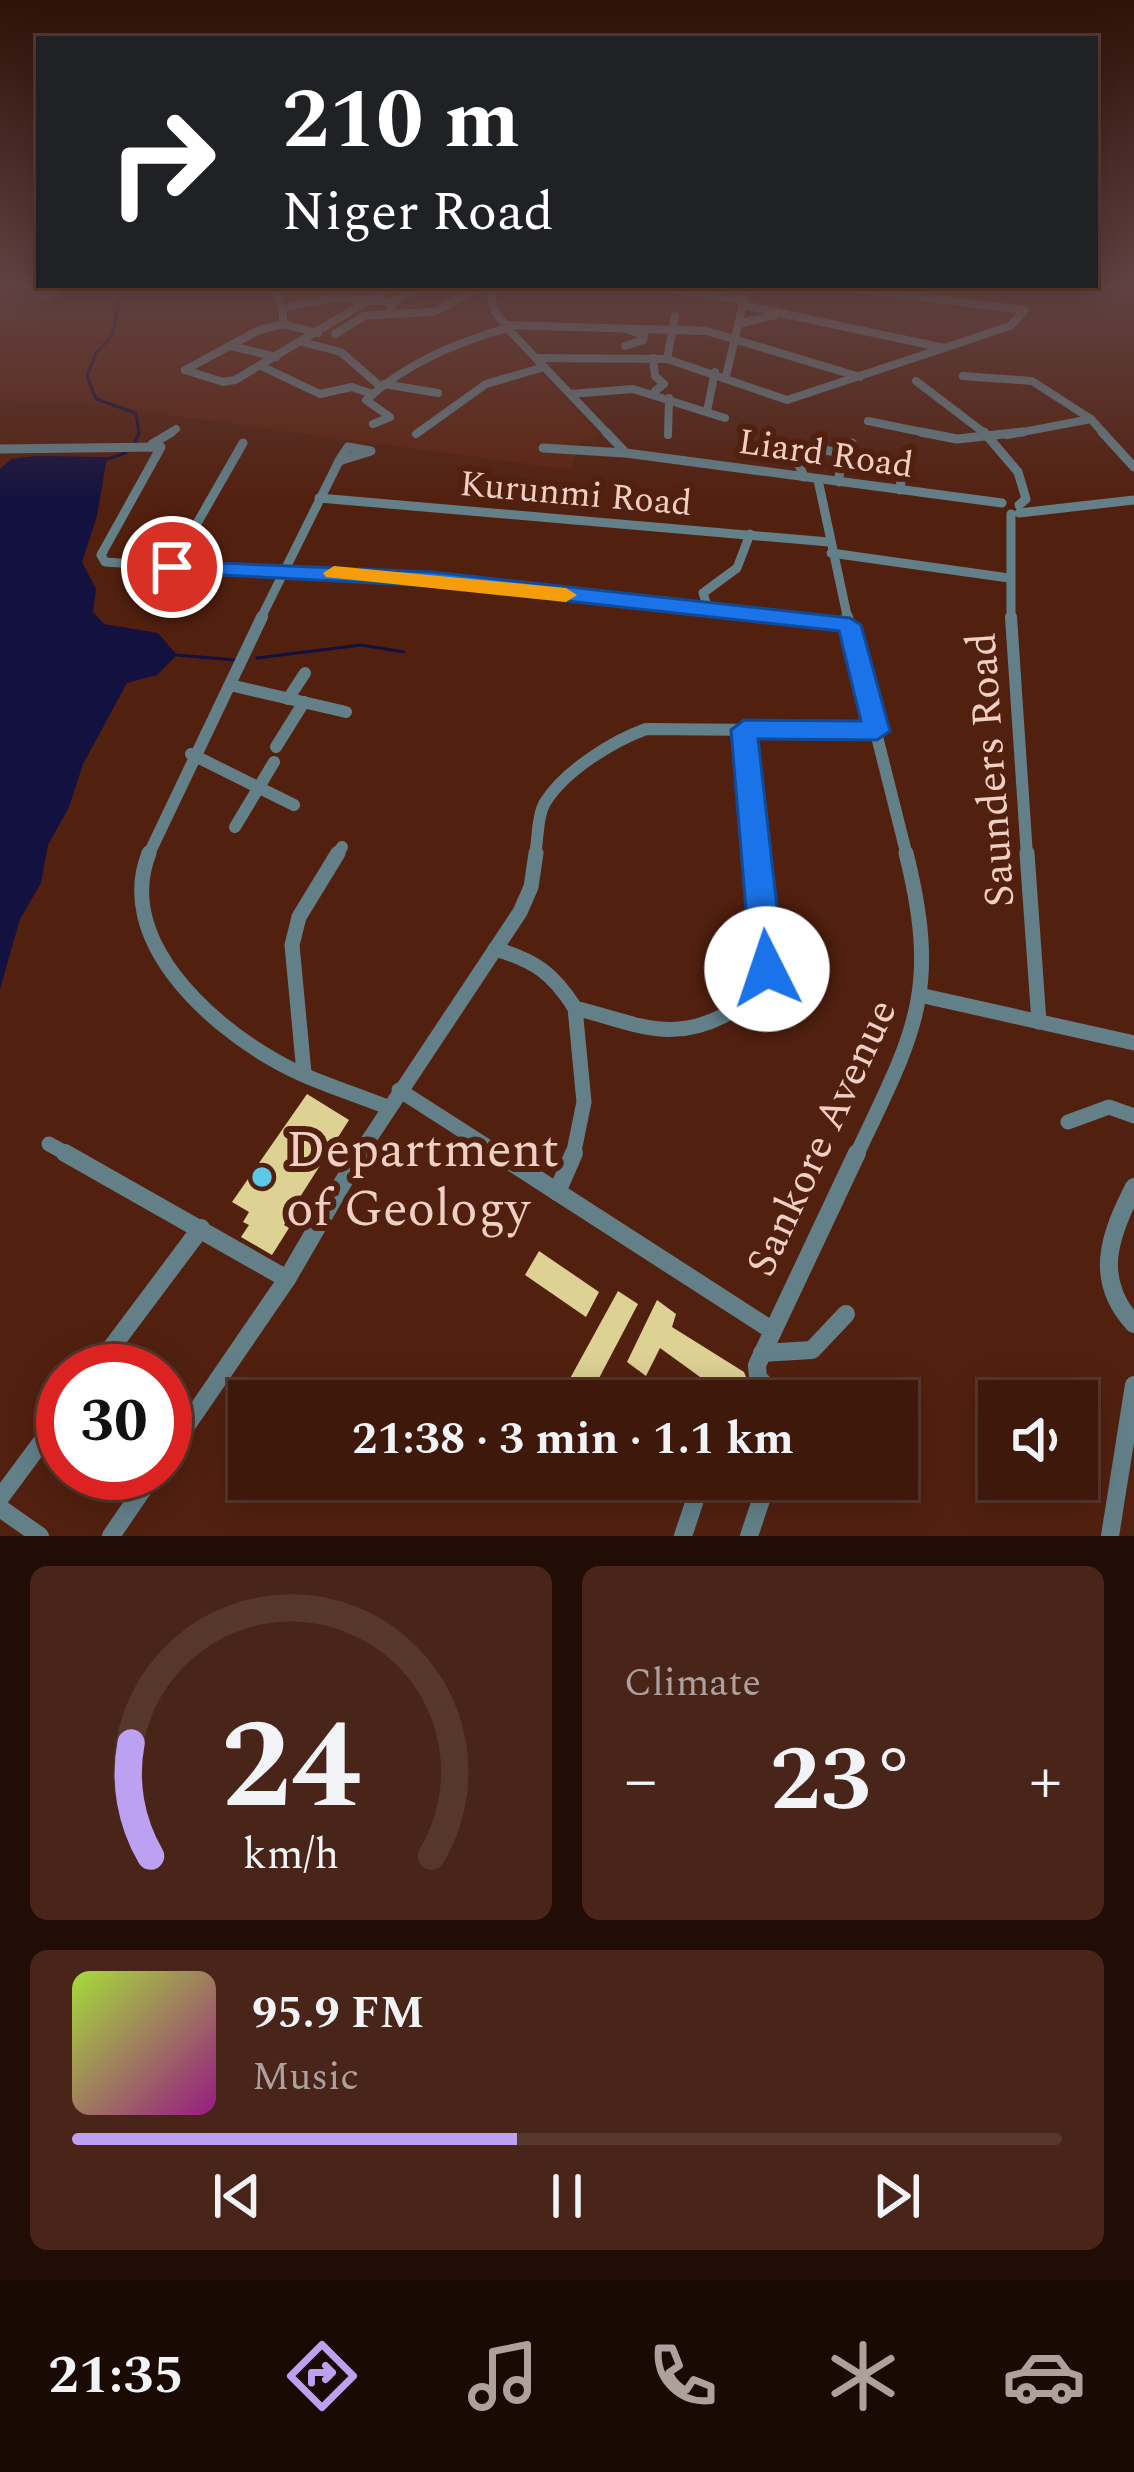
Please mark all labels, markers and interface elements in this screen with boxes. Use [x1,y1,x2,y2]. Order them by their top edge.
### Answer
text: 210 m [282,57,520,185]
icon: right [84,84,240,240]
text: Niger Road [282,172,554,254]
street label: Liard Road [735,415,917,494]
street label: Kurunmi Road [458,457,694,532]
pin [121,516,223,618]
icon: arrive [139,534,205,600]
street label: Saunders Road [950,630,1033,909]
position arrow [704,906,830,1032]
street label: Sankore Avenue [730,989,914,1287]
place label: Department of Geology [286,1112,559,1249]
marker: Department of Geology [249,1164,275,1190]
speed limit sign: 30 [36,1344,192,1500]
map controls [978,1380,1098,1500]
button: sound [978,1380,1098,1500]
text: 21:38 · 3 min · 1.1 km [352,1405,794,1474]
text: Climate [624,1654,761,1713]
text: 24 [221,1673,361,1863]
text: 23° [770,1713,916,1850]
text: − [624,1731,657,1832]
text: + [1029,1731,1062,1832]
text: km/h [243,1823,339,1888]
text: 95.9 FM [252,1979,424,2048]
text: Music [252,2048,359,2107]
icon: previous [204,2163,270,2229]
icon: pause [534,2163,600,2229]
icon: next [864,2163,930,2229]
icon: directions [280,2334,364,2418]
icon: music [461,2334,545,2418]
icon: phone [641,2334,725,2418]
icon: climate [821,2334,905,2418]
icon: car [1002,2334,1086,2418]
text: 21:35 [48,2335,184,2417]

